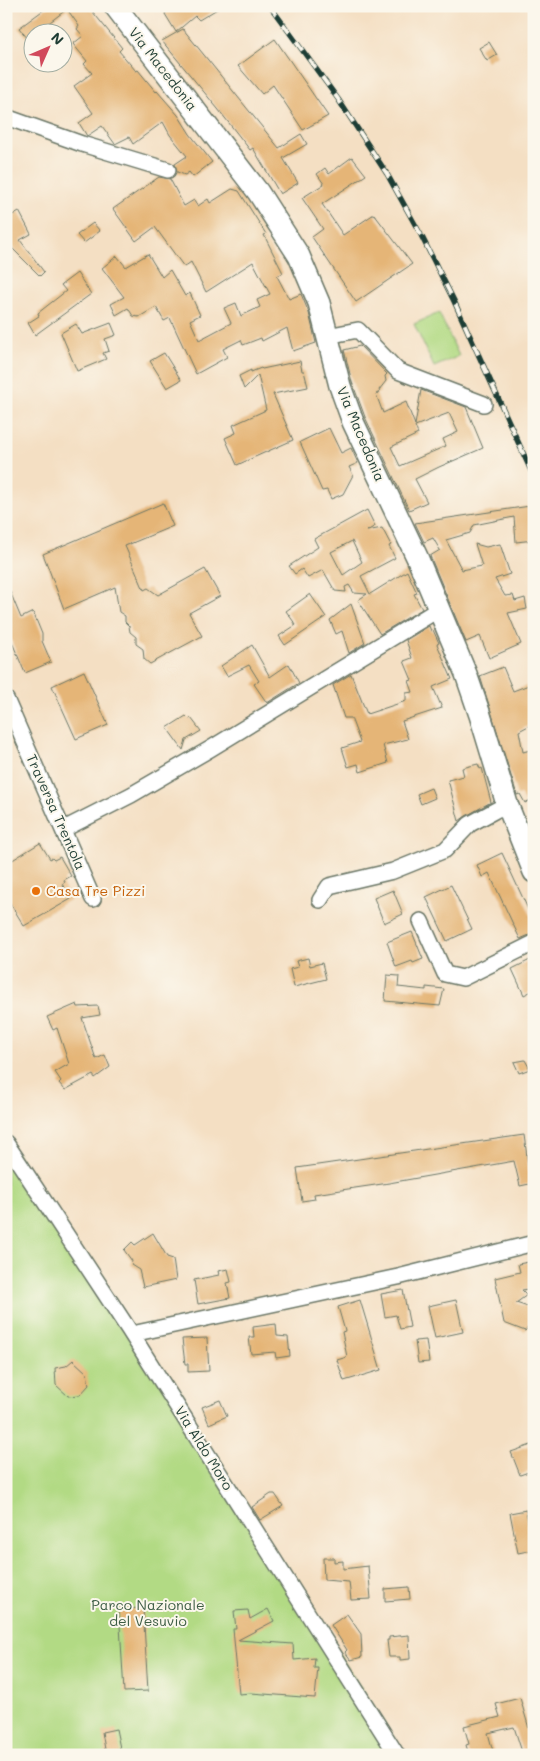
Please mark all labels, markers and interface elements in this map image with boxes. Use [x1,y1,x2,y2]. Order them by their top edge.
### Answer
north arrow [22,22,72,72]
street label: Via Macedonia [125,23,202,114]
text: N [47,28,68,49]
street label: Via Macedonia [333,384,390,484]
street label: Traversa Trentola [22,751,90,873]
place label: Casa Tre Pizzi [46,881,145,900]
marker: Casa Tre Pizzi [30,885,42,897]
street label: Via Aldo Moro [171,1402,238,1494]
park label: Parco Nazionale del Vesuvio [91,1595,205,1630]

